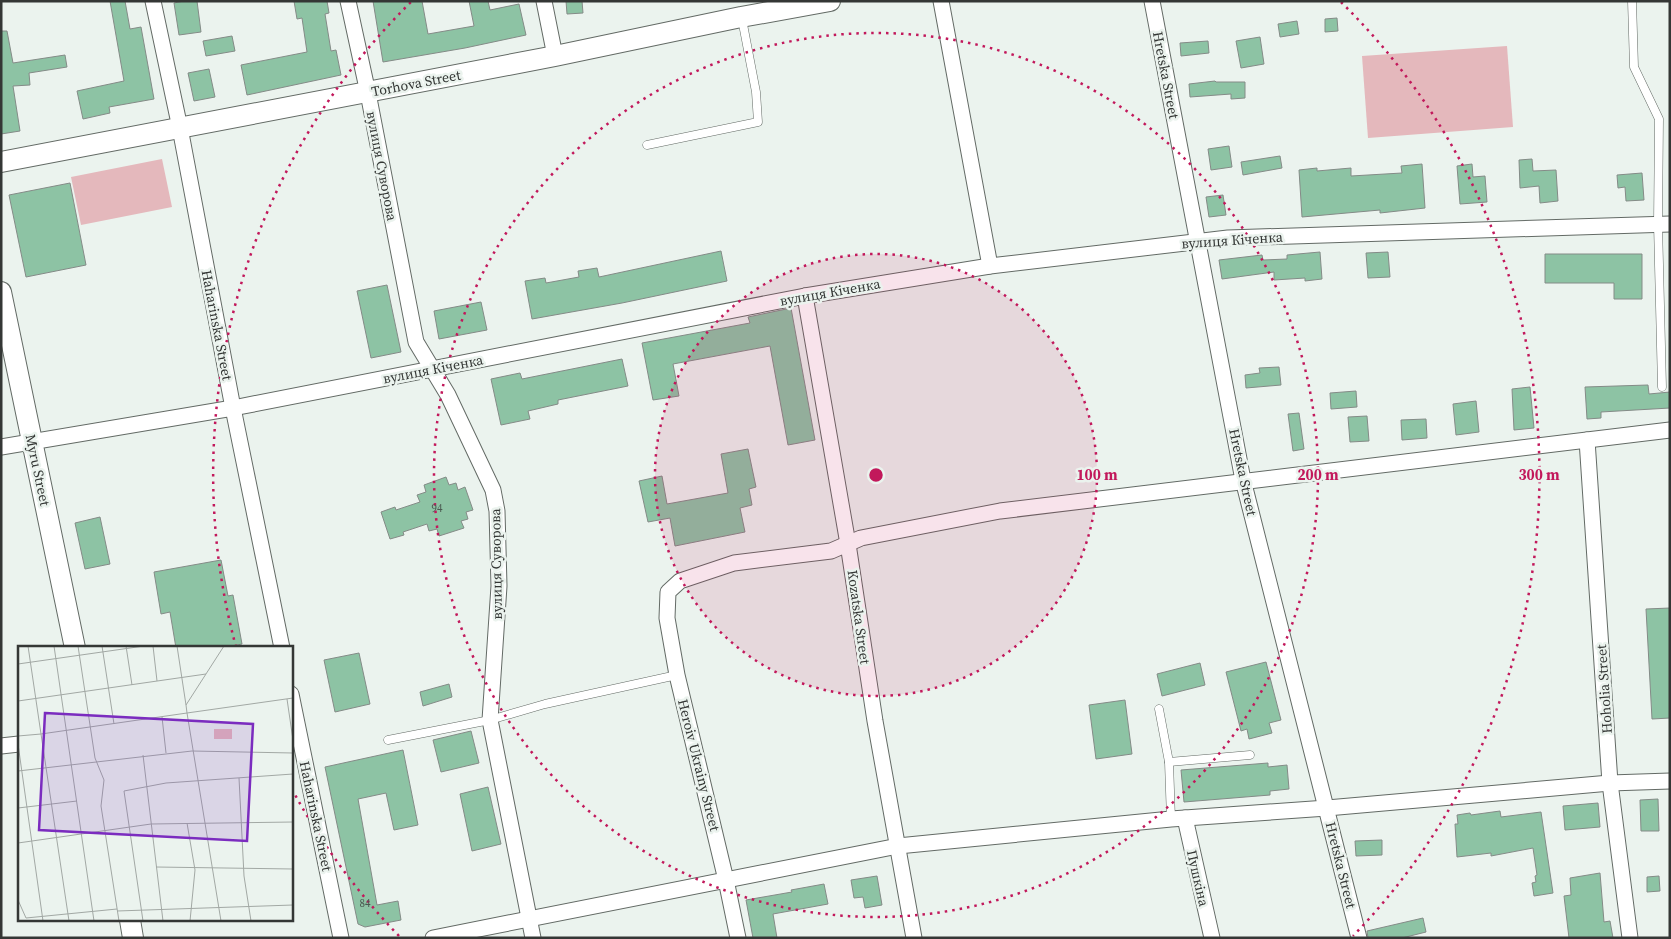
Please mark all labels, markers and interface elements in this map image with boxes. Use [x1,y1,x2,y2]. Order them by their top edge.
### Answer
street label: Hretska Street [1148,30,1184,121]
street label: Torhova Street [370,64,463,101]
street label: вулиця Суворова [362,110,403,223]
street label: вулиця Кіченка [1181,226,1284,254]
street label: Haharinska Street [196,268,238,382]
street label: вулиця Кіченка [778,273,883,311]
street label: вулиця Кіченка [381,349,486,389]
street label: Hretska Street [1224,427,1262,518]
street label: Myru Street [21,432,55,508]
text: 100 m [1076,464,1118,485]
text: 200 m [1297,464,1339,485]
text: 300 m [1518,464,1560,485]
centre of rings [867,466,885,484]
house number: 94 [432,501,443,516]
street label: вулиця Суворова [485,507,507,620]
street label: Kozatska Street [842,569,876,666]
street label: Hoholia Street [1591,643,1617,734]
inset map [18,646,292,922]
street label: Heroiv Ukrainy Street [673,697,725,833]
street label: Haharinska Street [295,759,338,873]
street label: Hretska Street [1321,820,1362,911]
street label: Пушкіна [1182,848,1214,909]
house number: 84 [360,896,371,911]

